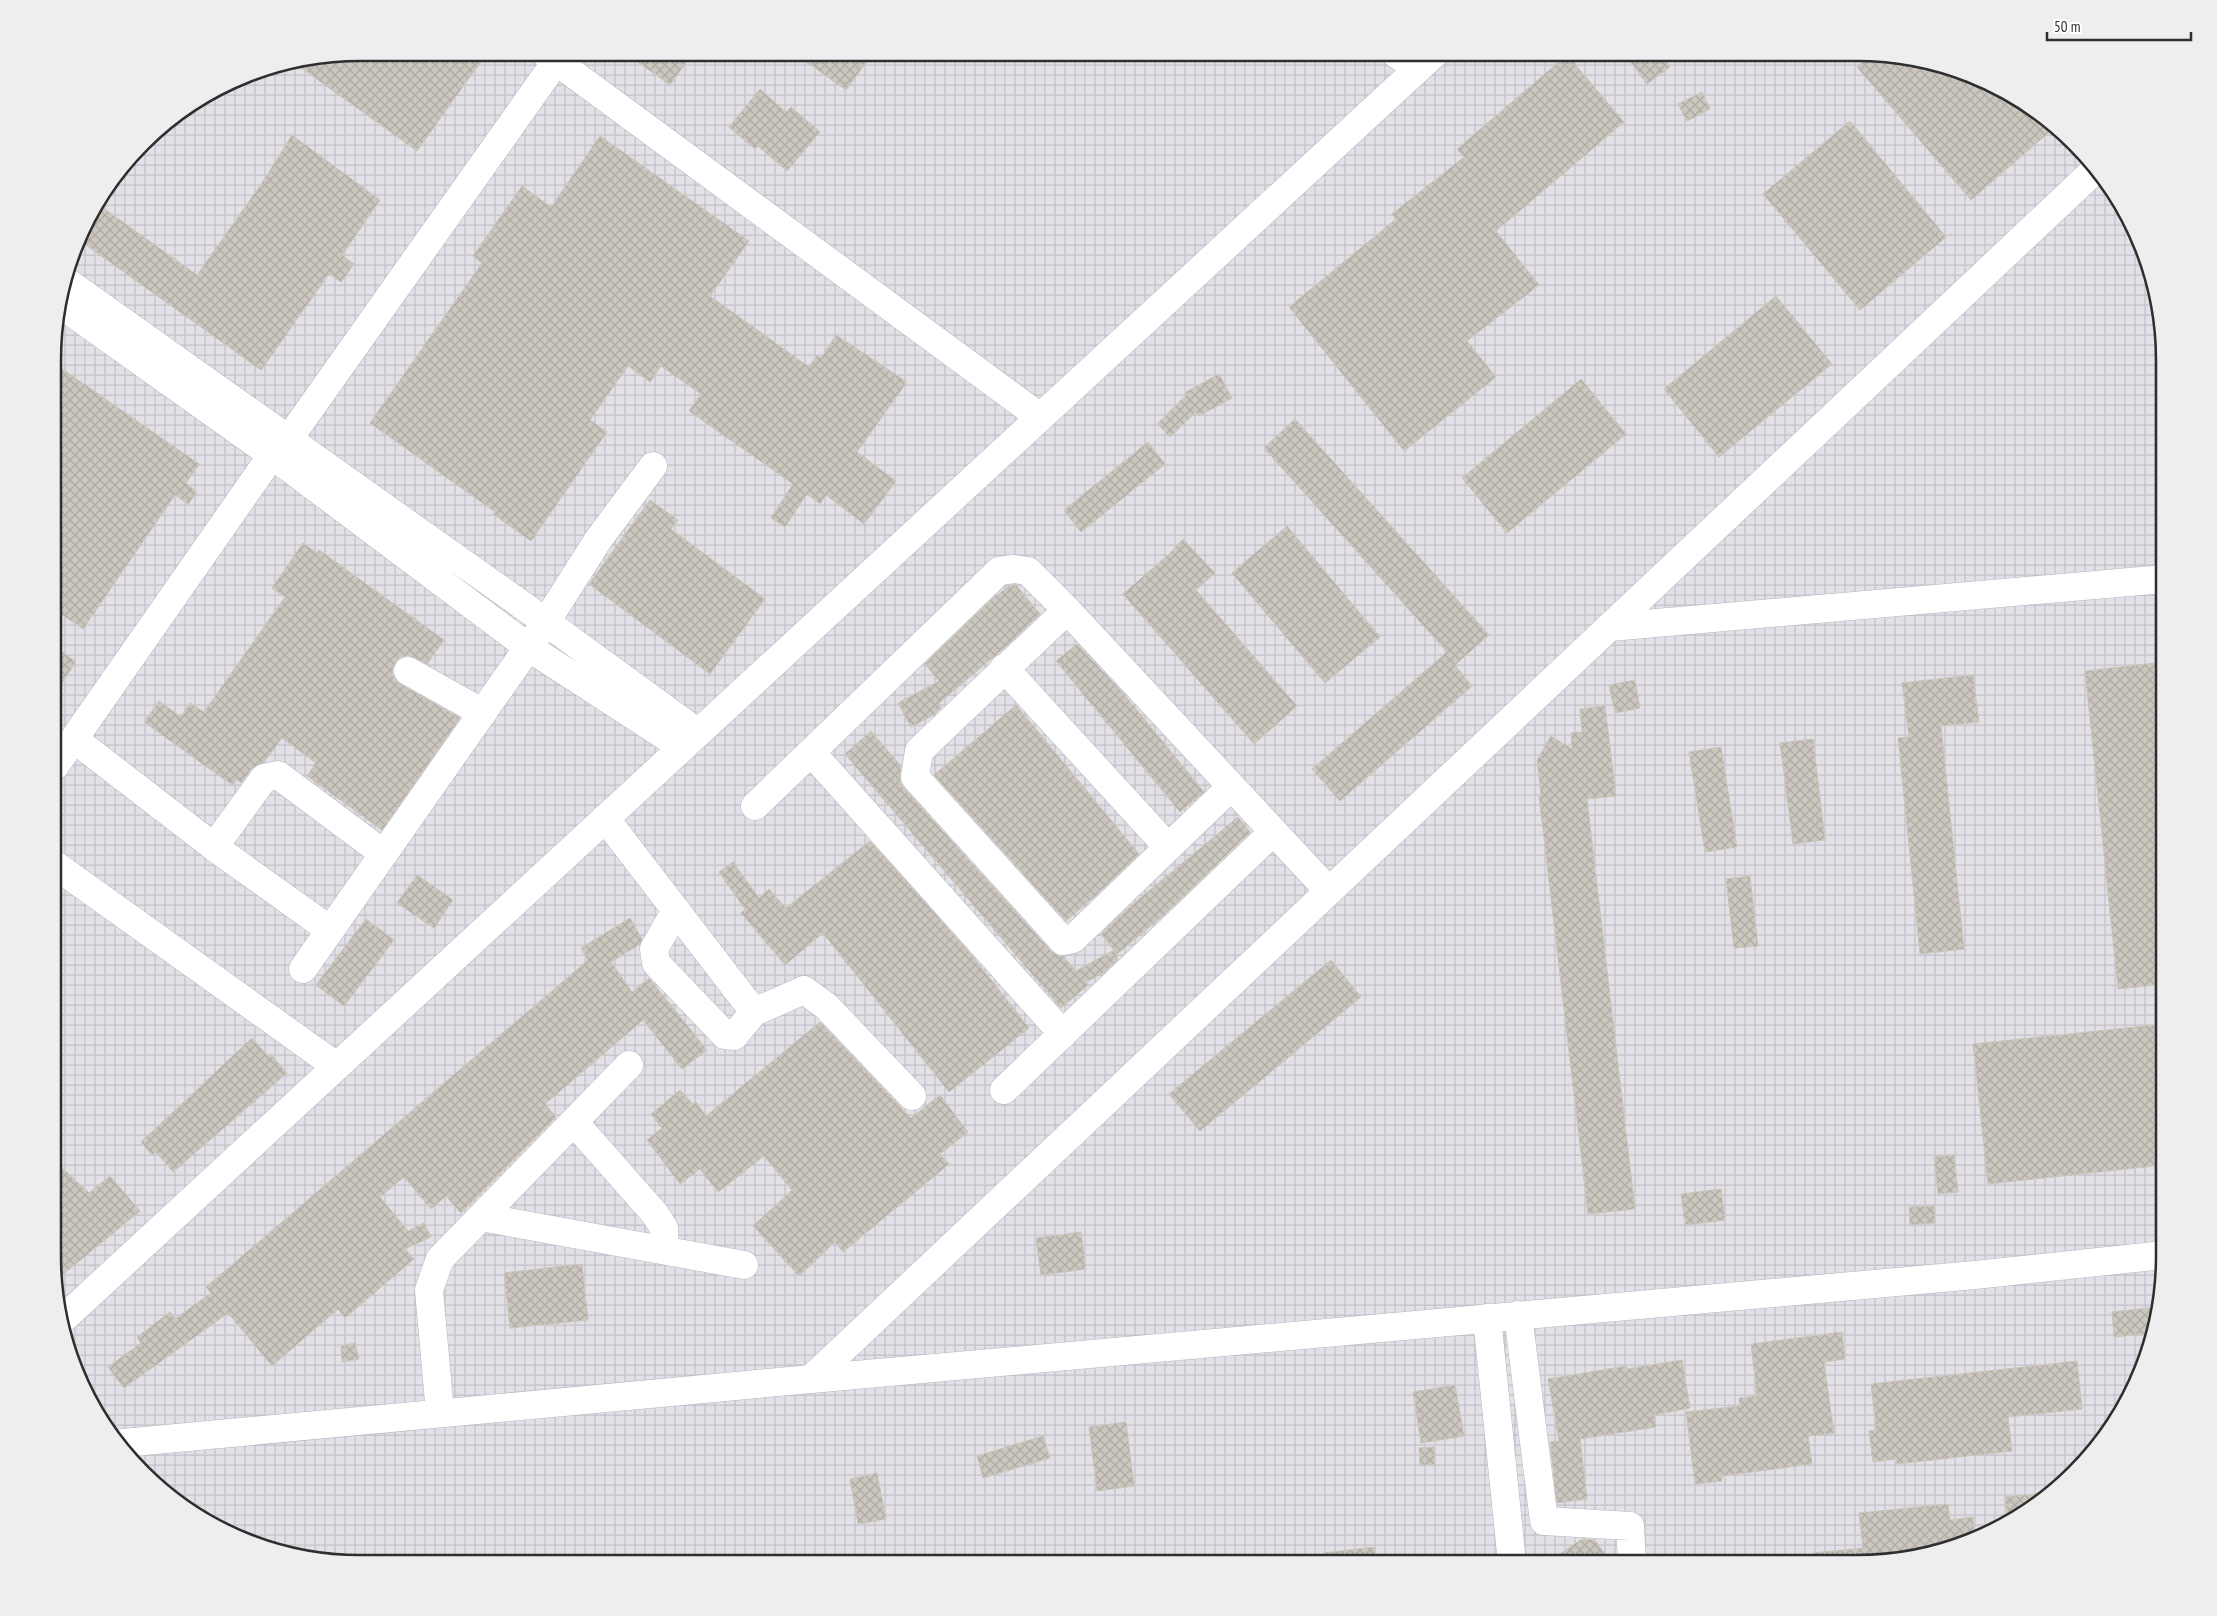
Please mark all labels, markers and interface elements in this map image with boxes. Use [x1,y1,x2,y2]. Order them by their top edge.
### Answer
scale bar [2047,10,2191,42]
text: 50 m [2054,17,2080,36]

